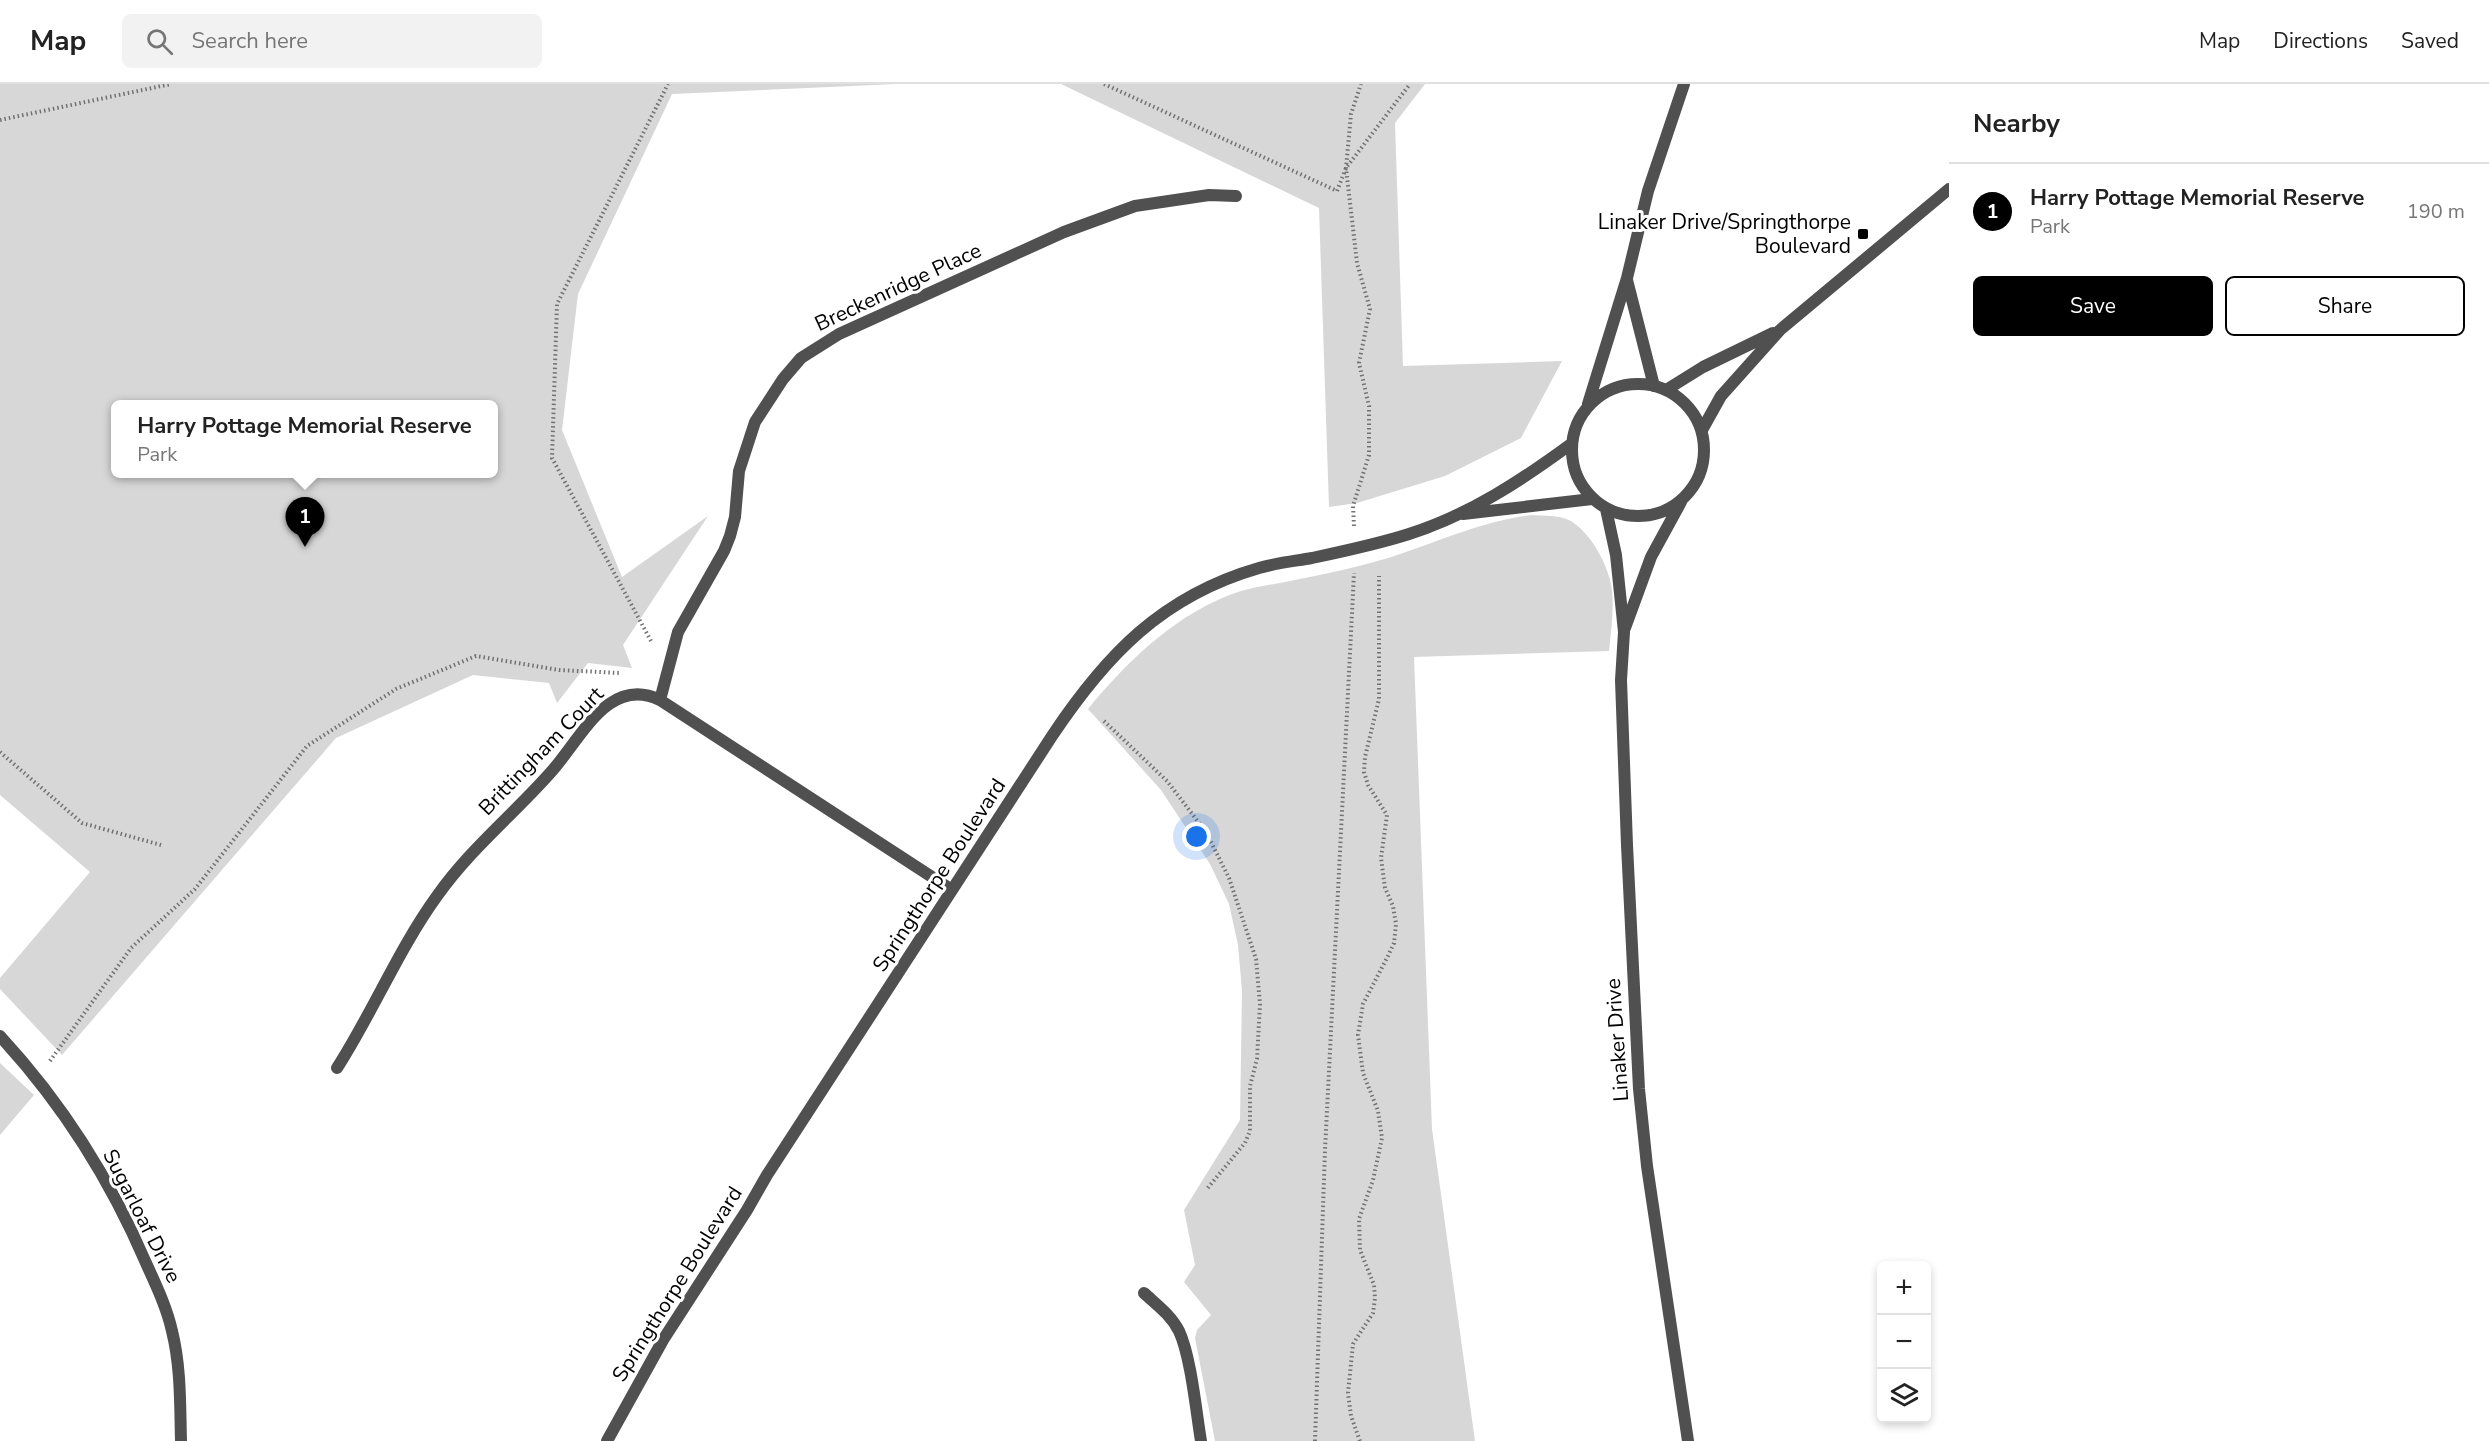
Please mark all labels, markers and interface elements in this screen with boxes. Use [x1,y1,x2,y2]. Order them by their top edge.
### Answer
search box [122,14,542,68]
text: Map [30,22,86,60]
icon: search [143,25,176,58]
text: Search here [191,26,308,56]
text: Map [2199,27,2240,55]
text: Directions [2273,27,2368,55]
text: Saved [2401,27,2459,55]
text: Nearby [1973,106,2060,141]
text: Harry Pottage Memorial Reserve [2030,183,2364,213]
text: 1 [1987,198,1999,225]
text: 190 m [2407,198,2465,225]
place label: Linaker Drive/Springthorpe Boulevard [1598,208,1851,260]
text: Park [2030,213,2070,240]
marker: Linaker Drive/Springthorpe Boulevard [1856,227,1870,241]
street label: Breckenridge Place [810,236,986,338]
button: Save [1973,276,2213,336]
button: Share [2225,276,2465,336]
popup [111,400,498,478]
text: Harry Pottage Memorial Reserve [137,411,472,441]
text: Park [137,441,177,468]
pin: 1 [286,498,324,547]
street label: Brittingham Court [472,680,610,821]
street label: Springthorpe Boulevard [866,773,1012,977]
your location [1182,822,1211,851]
street label: Linaker Drive [1599,977,1635,1103]
street label: Sugarloaf Drive [96,1144,188,1288]
street label: Springthorpe Boulevard [605,1181,749,1387]
map controls [1877,1261,1931,1423]
button: + [1877,1261,1931,1315]
button: − [1877,1315,1931,1369]
button: layers [1877,1369,1931,1423]

